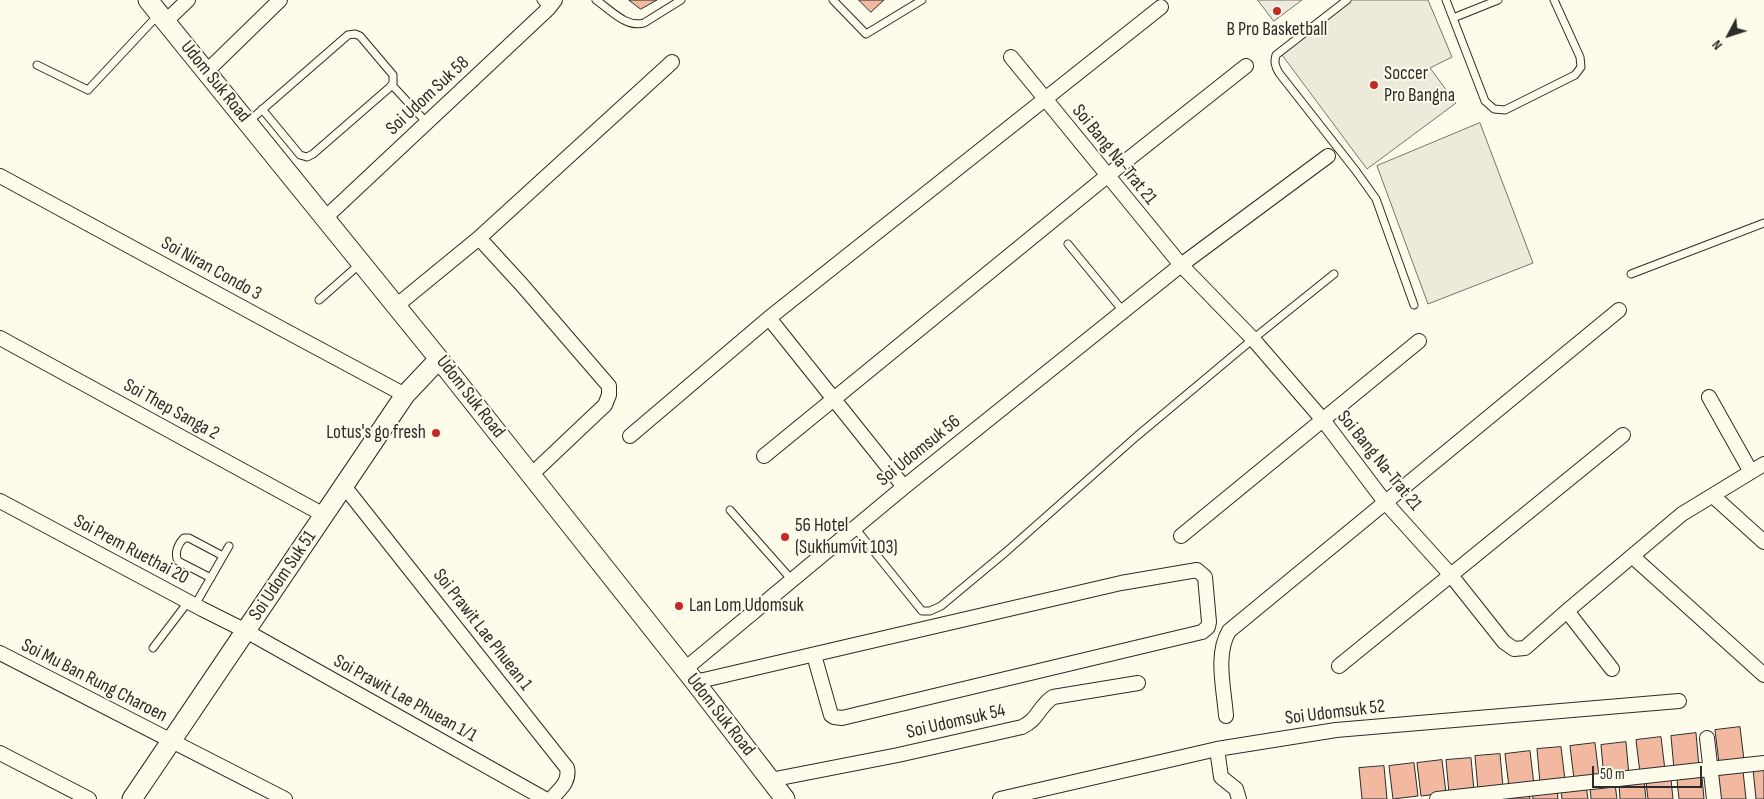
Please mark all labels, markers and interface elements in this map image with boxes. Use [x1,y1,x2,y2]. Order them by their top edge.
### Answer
marker: B Pro Basketball [1271,5,1283,17]
north arrow [1704,10,1754,60]
place label: B Pro Basketball [1227,19,1327,41]
street label: Udom Suk Road [175,37,255,127]
text: N [1708,37,1726,53]
street label: Soi Udom Suk 58 [382,52,474,140]
place label: Soccer Pro Bangna [1384,63,1455,107]
marker: Soccer Pro Bangna [1368,79,1380,91]
street label: Soi Bang Na-Trat 21 [1067,100,1161,210]
street label: Soi Niran Condo 3 [157,232,265,306]
street label: Udom Suk Road [431,351,509,443]
street label: Soi Thep Sanga 2 [119,374,223,446]
street label: Soi Bang Na-Trat 21 [1332,406,1426,516]
street label: Soi Udomsuk 56 [873,410,965,492]
place label: Lotus's go fresh [326,422,426,444]
marker: Lotus's go fresh [430,427,442,439]
street label: Soi Prem Ruethai 20 [70,510,192,590]
place label: 56 Hotel (Sukhumvit 103) [795,515,898,559]
street label: Soi Udom Suk 51 [245,527,321,625]
marker: 56 Hotel (Sukhumvit 103) [779,531,791,543]
street label: Soi Prawit Lae Phuean 1 [428,565,536,695]
place label: Lan Lom Udomsuk [689,595,804,617]
marker: Lan Lom Udomsuk [673,600,685,612]
street label: Soi Mu Ban Rung Charoen [17,634,171,728]
street label: Soi Prawit Lae Phuean 1/1 [329,650,481,748]
street label: Udom Suk Road [681,669,759,761]
street label: Soi Udomsuk 52 [1284,696,1386,730]
street label: Soi Udomsuk 54 [904,700,1008,744]
scale bar [1594,756,1704,788]
text: 50 m [1600,765,1625,784]

